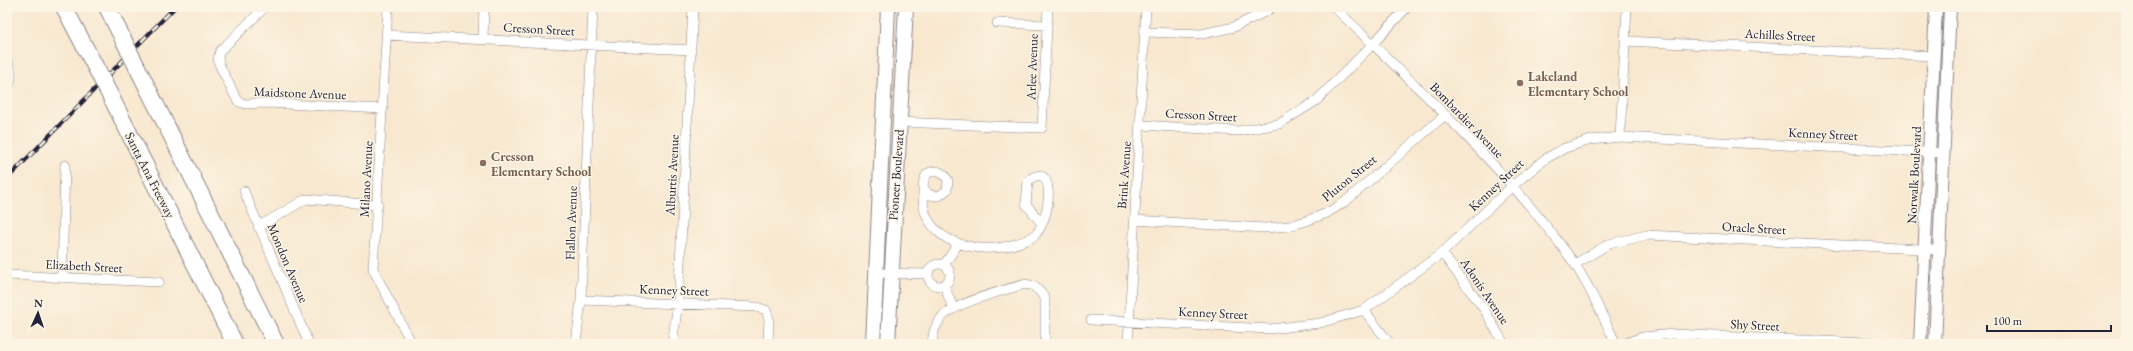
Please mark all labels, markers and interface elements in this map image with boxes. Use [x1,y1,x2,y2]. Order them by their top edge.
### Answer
street label: Cresson Street [503,19,575,39]
street label: Achilles Street [1743,25,1816,45]
street label: Arlee Avenue [1022,34,1042,101]
place label: Lakeland Elementary School [1528,68,1629,100]
street label: Bombardier Avenue [1426,78,1508,162]
marker: Lakeland Elementary School [1515,78,1525,88]
street label: Maidstone Avenue [253,83,347,103]
street label: Cresson Street [1165,105,1237,125]
street label: Kenney Street [1788,124,1858,144]
street label: Norwalk Boulevard [1903,125,1925,224]
street label: Pioneer Boulevard [884,128,908,221]
street label: Santa Ana Freeway [121,129,179,221]
street label: Alburtis Avenue [661,134,683,217]
street label: Milano Avenue [356,140,376,218]
street label: Brink Avenue [1113,140,1135,210]
place label: Cresson Elementary School [491,148,592,180]
street label: Pluton Street [1318,151,1380,205]
street label: Kenney Street [1465,155,1527,215]
marker: Cresson Elementary School [478,158,488,168]
street label: Flallon Avenue [561,186,581,260]
street label: Oracle Street [1722,218,1786,238]
street label: Mondon Avenue [264,221,312,305]
street label: Adonis Avenue [1456,254,1513,327]
street label: Elizabeth Street [45,255,123,277]
street label: Kenney Street [639,280,709,300]
north arrow [18,293,58,333]
text: N [34,296,43,310]
street label: Kenney Street [1178,303,1248,323]
scale bar [1987,307,2111,333]
text: 100 m [1993,313,2023,329]
street label: Shy Street [1730,315,1780,335]

